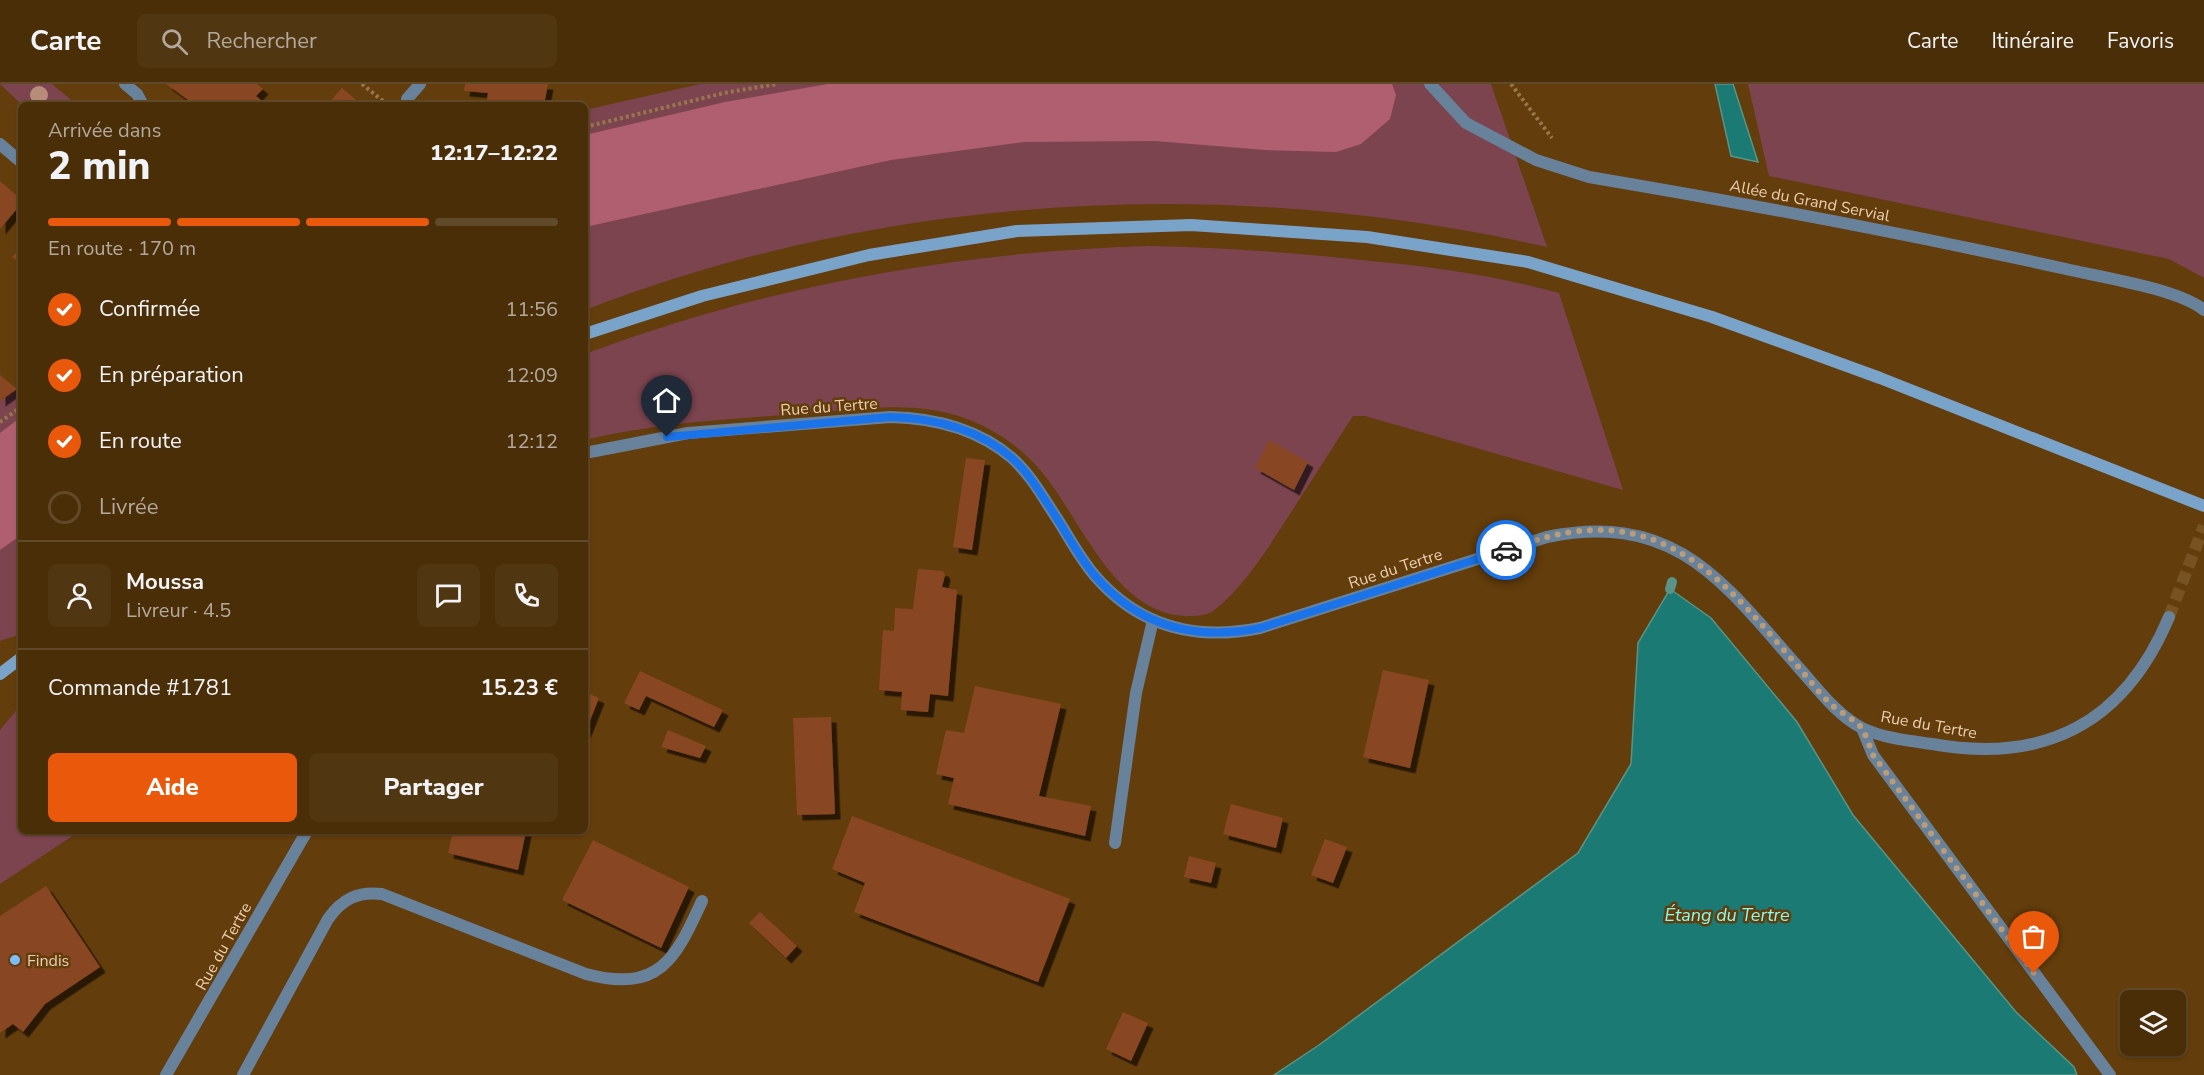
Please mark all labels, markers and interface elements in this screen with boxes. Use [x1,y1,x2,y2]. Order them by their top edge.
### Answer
search box [137,14,557,68]
text: Carte [30,22,101,60]
icon: search [158,25,191,58]
text: Rechercher [206,26,317,56]
text: Carte [1907,27,1958,55]
text: Itinéraire [1991,27,2074,55]
text: Favoris [2107,27,2174,55]
text: Arrivée dans [48,117,161,144]
text: 12:17–12:22 [430,138,558,168]
text: 2 min [48,140,151,193]
street label: Allée du Grand Servial [1728,175,1892,227]
text: En route · 170 m [48,235,196,262]
icon: check [48,293,81,326]
text: Confirmée [99,294,200,324]
text: 11:56 [505,296,558,323]
icon: check [48,359,81,392]
text: En préparation [99,360,244,390]
text: 12:09 [505,362,558,389]
pin [641,375,692,437]
icon: home [650,384,683,417]
street label: Rue du Tertre [780,393,878,421]
icon: check [48,425,81,458]
text: En route [99,426,182,456]
text: 12:12 [505,428,558,455]
text: Livrée [99,492,159,522]
courier [1476,520,1536,580]
icon: car [1490,534,1523,567]
street label: Rue du Tertre [1346,543,1445,594]
button: person [48,564,111,627]
button: chat [417,564,480,627]
button: phone [495,564,558,627]
text: Moussa [126,567,204,597]
text: Livreur · 4.5 [126,597,231,624]
text: Commande #1781 [48,673,232,703]
text: 15.23 € [481,673,558,703]
street label: Rue du Tertre [1879,706,1979,744]
button: Aide [48,753,297,822]
button: Partager [309,753,558,822]
street label: Rue du Tertre [191,899,257,994]
water label: Étang du Tertre [1664,903,1790,927]
pin [2008,911,2059,973]
icon: bag [2017,920,2050,953]
place label: Findis [27,950,69,972]
marker: Findis [8,953,22,967]
map controls [2120,990,2186,1056]
button: layers [2120,990,2186,1056]

